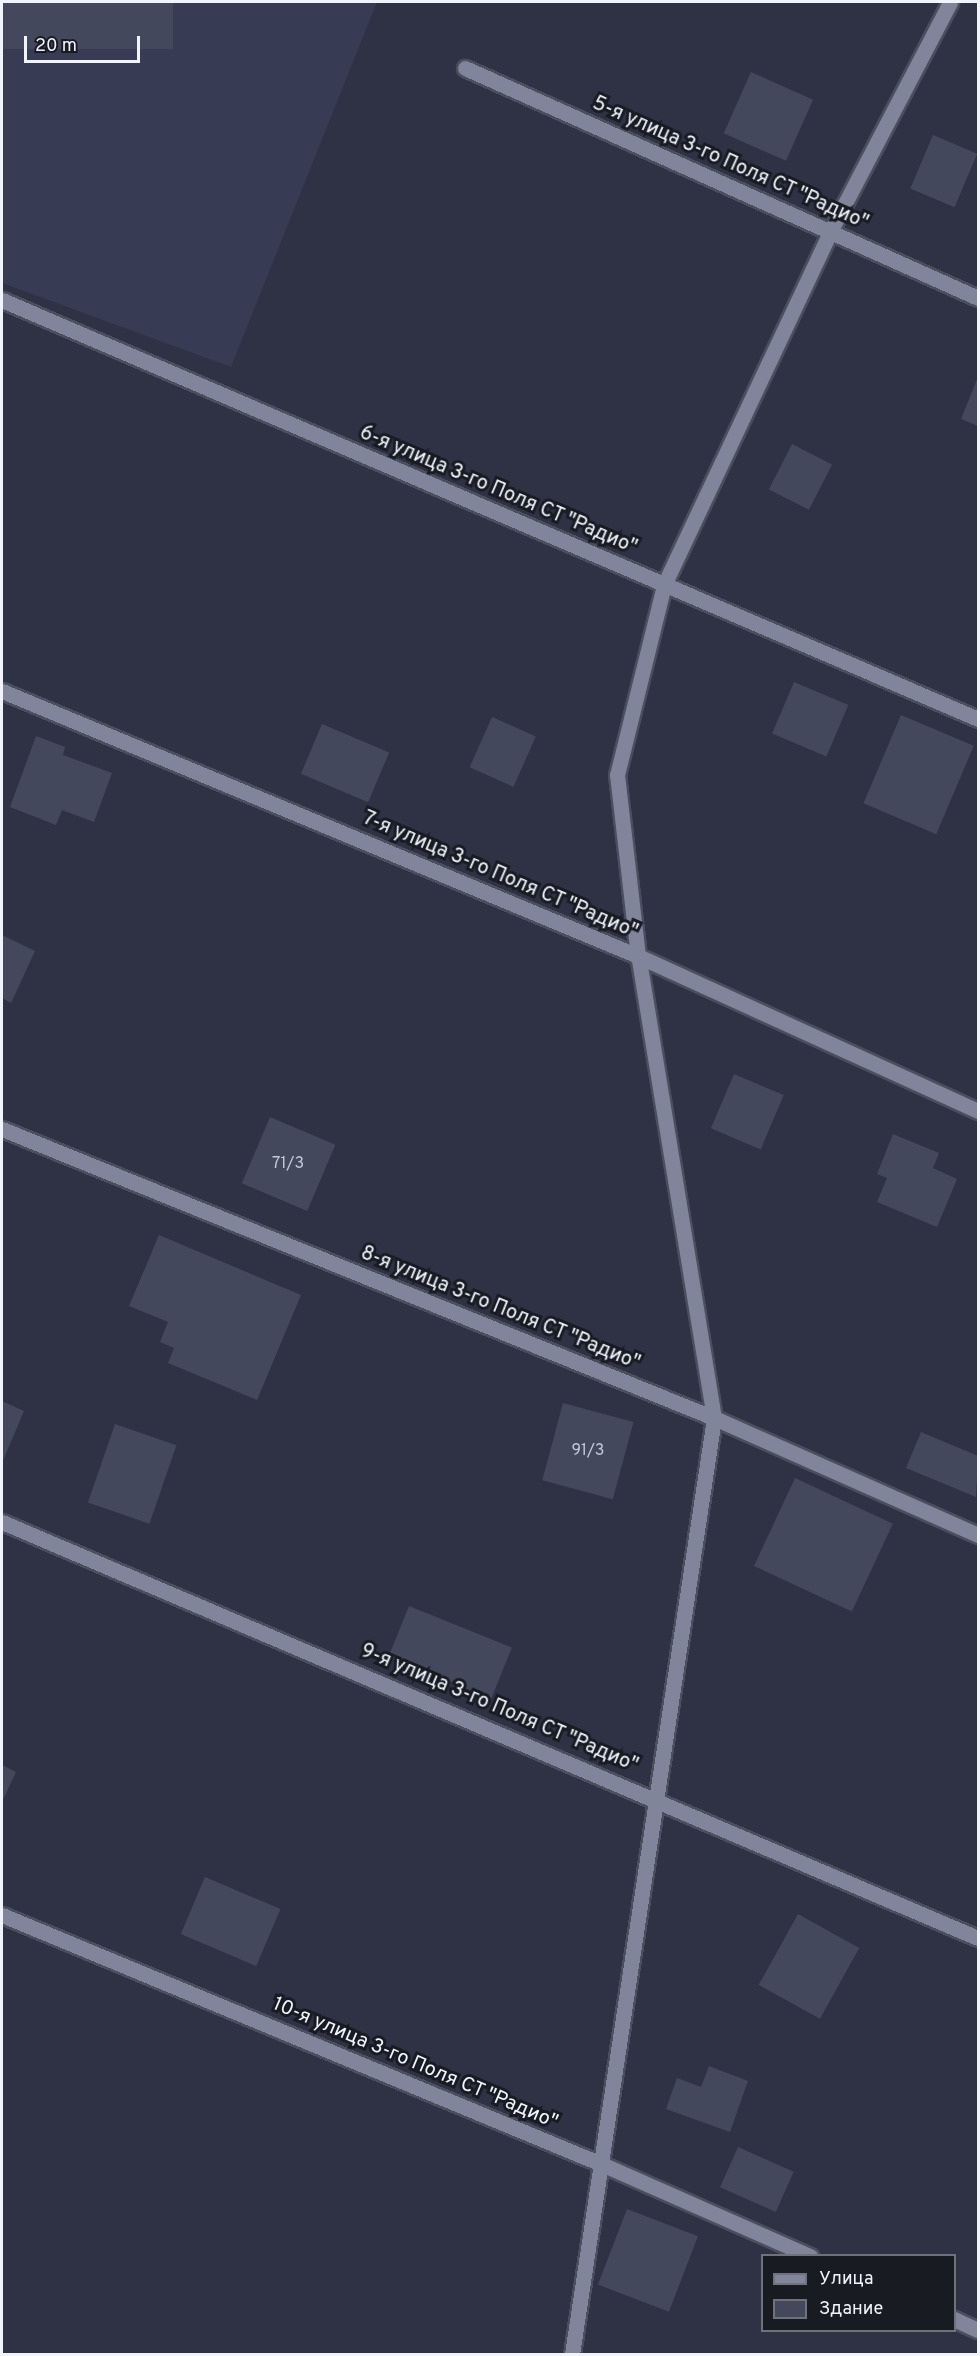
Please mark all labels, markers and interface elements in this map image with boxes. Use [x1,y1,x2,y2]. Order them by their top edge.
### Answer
scale bar [27,24,142,62]
text: 20 m [35,35,77,58]
street label: 5-я улица 3-го Поля СТ "Радио" [588,92,872,236]
street label: 6-я улица 3-го Поля СТ "Радио" [355,421,641,561]
street label: 7-я улица 3-го Поля СТ "Радио" [359,807,641,945]
house number: 71/3 [272,1154,304,1174]
street label: 8-я улица 3-го Поля СТ "Радио" [356,1242,644,1376]
house number: 91/3 [572,1441,604,1461]
street label: 9-я улица 3-го Поля СТ "Радио" [356,1639,642,1779]
street label: 10-я улица 3-го Поля СТ "Радио" [269,1993,561,2135]
legend [761,2254,956,2332]
text: Улица [819,2268,873,2291]
text: Здание [819,2298,883,2321]

